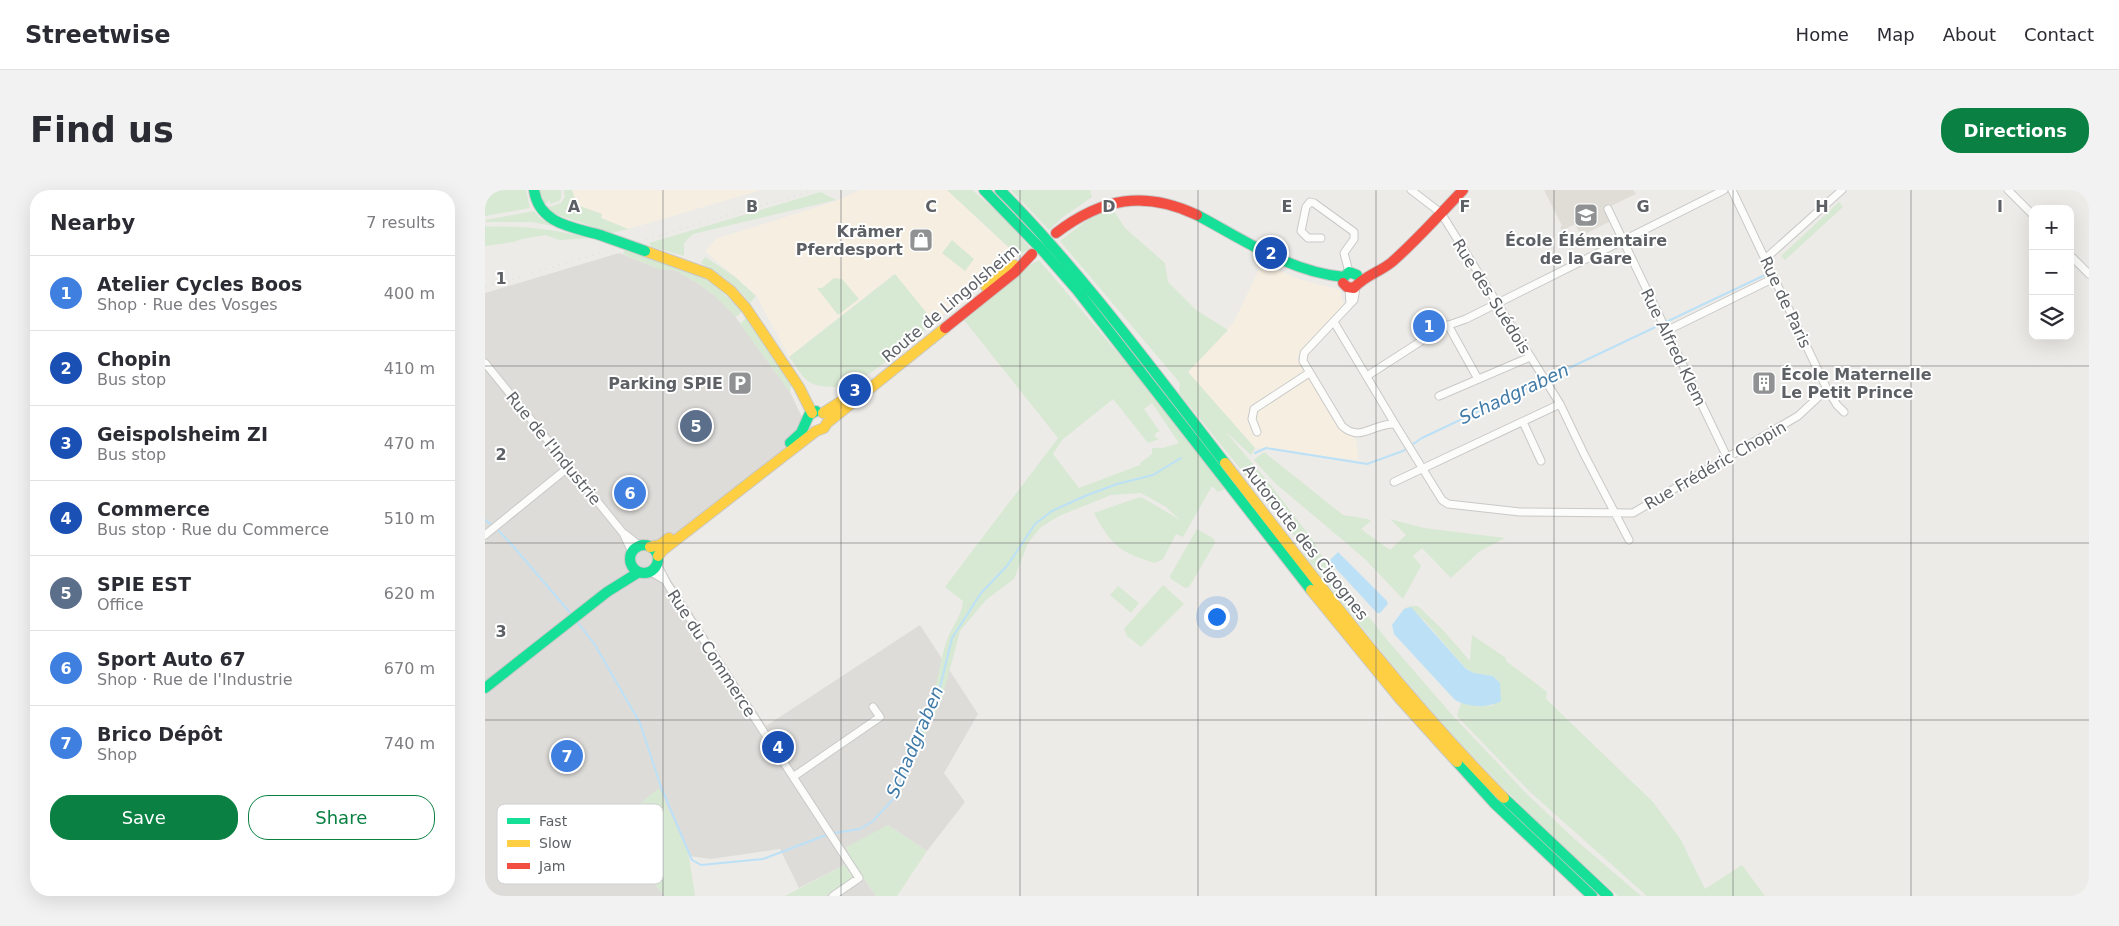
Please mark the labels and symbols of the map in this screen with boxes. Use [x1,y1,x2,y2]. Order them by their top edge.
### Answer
text: A [568,197,581,216]
text: B [746,197,758,216]
text: C [925,197,937,216]
text: D [1102,197,1116,216]
text: E [1282,197,1292,216]
text: F [1460,197,1470,216]
text: G [1636,197,1650,216]
text: H [1815,197,1829,216]
text: I [1997,197,2003,216]
school or university icon: École Élémentaire de la Gare [1573,202,1599,228]
place label: Krämer Pferdesport [796,222,903,259]
shop icon: Krämer Pferdesport [908,227,934,253]
place label: École Élémentaire de la Gare [1505,231,1667,268]
pin: 2 [1255,234,1287,272]
street label: Rue des Suédois [1449,235,1535,357]
street label: Route de Lingolsheim [878,241,1023,366]
street label: Rue de Paris [1756,253,1815,351]
text: 1 [495,269,507,288]
street label: Rue Alfred Klem [1637,285,1710,409]
pin: 1 [1413,307,1445,345]
water label: Schadgraben [1455,359,1572,428]
place label: École Maternelle Le Petit Prince [1781,365,1932,402]
parking icon: Parking SPIE [727,370,753,396]
building icon: École Maternelle Le Petit Prince [1751,370,1777,396]
pin: 3 [839,371,871,409]
place label: Parking SPIE [608,374,723,393]
street label: Rue de l'Industrie [502,388,605,509]
pin: 5 [680,407,712,445]
street label: Rue Frédéric Chopin [1641,417,1789,514]
text: 2 [495,445,507,464]
street label: Autoroute des Cigognes [1239,461,1372,624]
pin: 6 [614,474,646,512]
street label: Rue du Commerce [663,586,760,720]
your location [1204,604,1230,630]
text: 3 [495,622,507,641]
water label: Schadgraben [882,683,947,801]
pin: 4 [762,728,794,766]
pin: 7 [551,737,583,775]
legend [497,804,663,884]
text: Fast [539,813,568,829]
text: Slow [539,835,572,851]
text: Jam [538,858,565,874]

